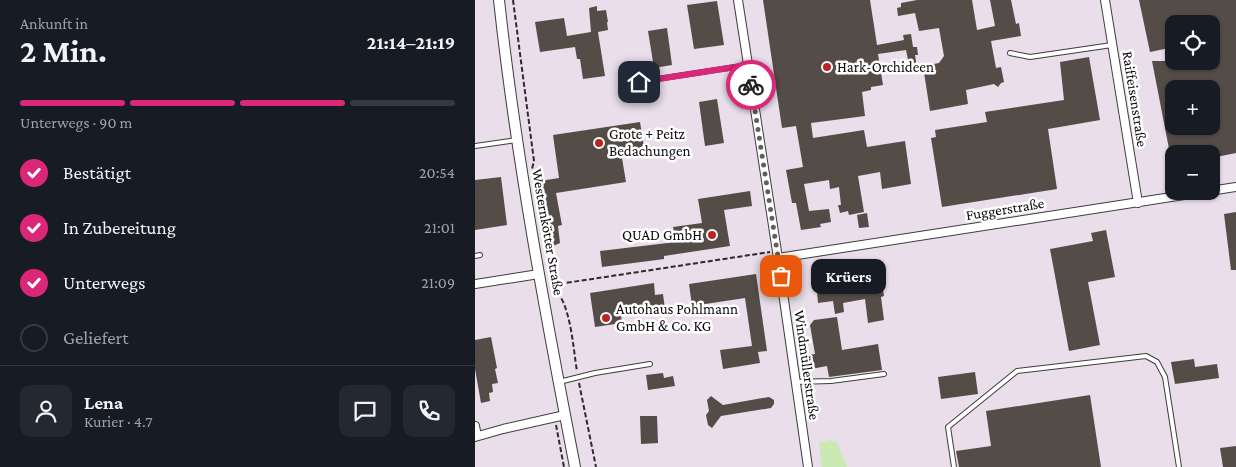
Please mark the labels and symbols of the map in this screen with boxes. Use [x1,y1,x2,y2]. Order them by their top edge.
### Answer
street label: Raiffeisenstraße [1120,50,1151,148]
place label: Hark-Orchideen [837,59,934,75]
courier [726,60,776,110]
pin [618,61,660,103]
marker: Hark-Orchideen [821,61,833,73]
place label: Grote + Peitz Bedachungen [609,126,691,160]
marker: Grote + Peitz Bedachungen [593,137,605,149]
street label: Westernkötter Straße [529,167,567,297]
street label: Fuggerstraße [965,195,1046,224]
place label: QUAD GmbH [622,227,702,243]
marker: QUAD GmbH [706,229,718,241]
pin [760,255,802,297]
callout: Krüers [811,258,886,294]
place label: Autohaus Pohlmann GmbH & Co. KG [616,301,738,334]
street label: Windmüllerstraße [791,309,823,421]
marker: Autohaus Pohlmann GmbH & Co. KG [600,312,612,324]

